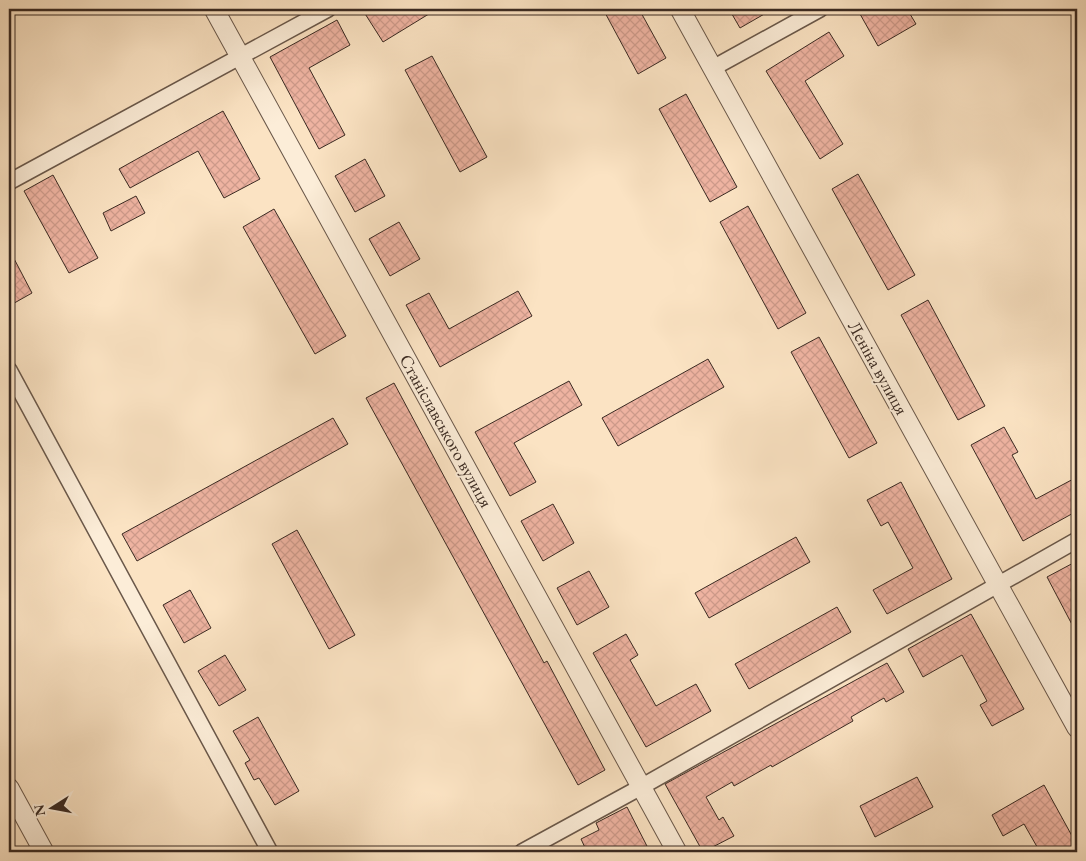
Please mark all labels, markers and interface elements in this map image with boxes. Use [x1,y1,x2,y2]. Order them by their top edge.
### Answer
street label: Леніна вулиця [843,317,914,419]
street label: Станіславського вулиця [395,350,498,511]
north arrow [28,784,78,834]
text: N [29,803,49,818]

